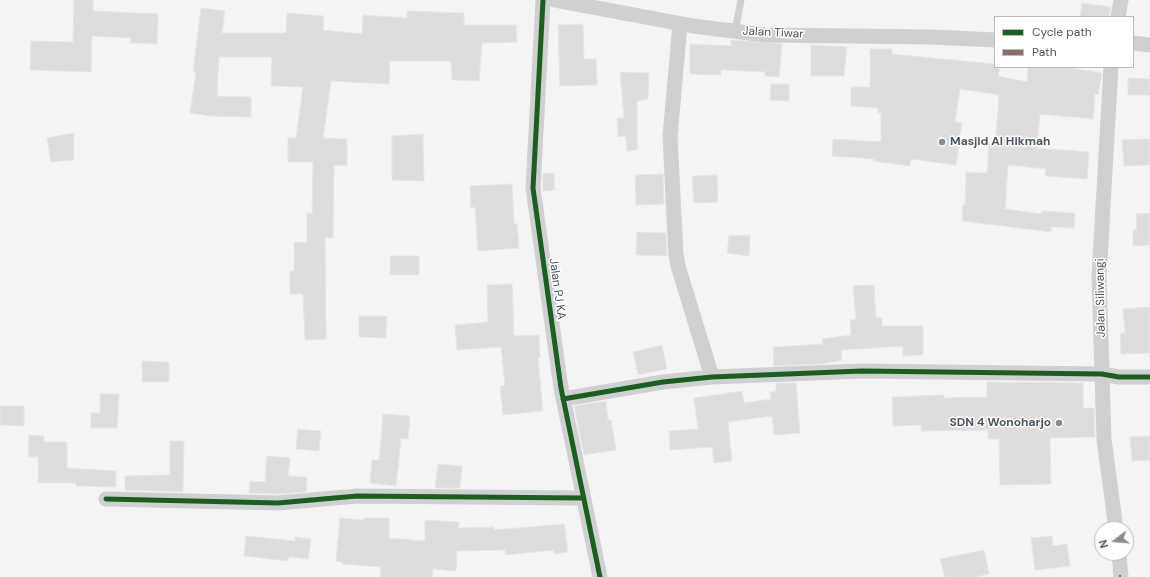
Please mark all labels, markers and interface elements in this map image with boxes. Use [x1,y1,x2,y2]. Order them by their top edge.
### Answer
legend [994,16,1134,68]
street label: Jalan Tiwar [742,24,804,42]
text: Cycle path [1032,24,1092,40]
text: Path [1032,44,1057,60]
place label: Masjid Al Hikmah [950,135,1050,149]
marker: Masjid Al Hikmah [937,137,947,147]
street label: Jalan PJ KA [546,257,568,321]
street label: Jalan Siliwangi [1093,258,1109,338]
place label: SDN 4 Wonoharjo [950,416,1051,430]
marker: SDN 4 Wonoharjo [1054,418,1064,428]
north arrow [1094,521,1134,561]
text: N [1096,538,1111,550]

